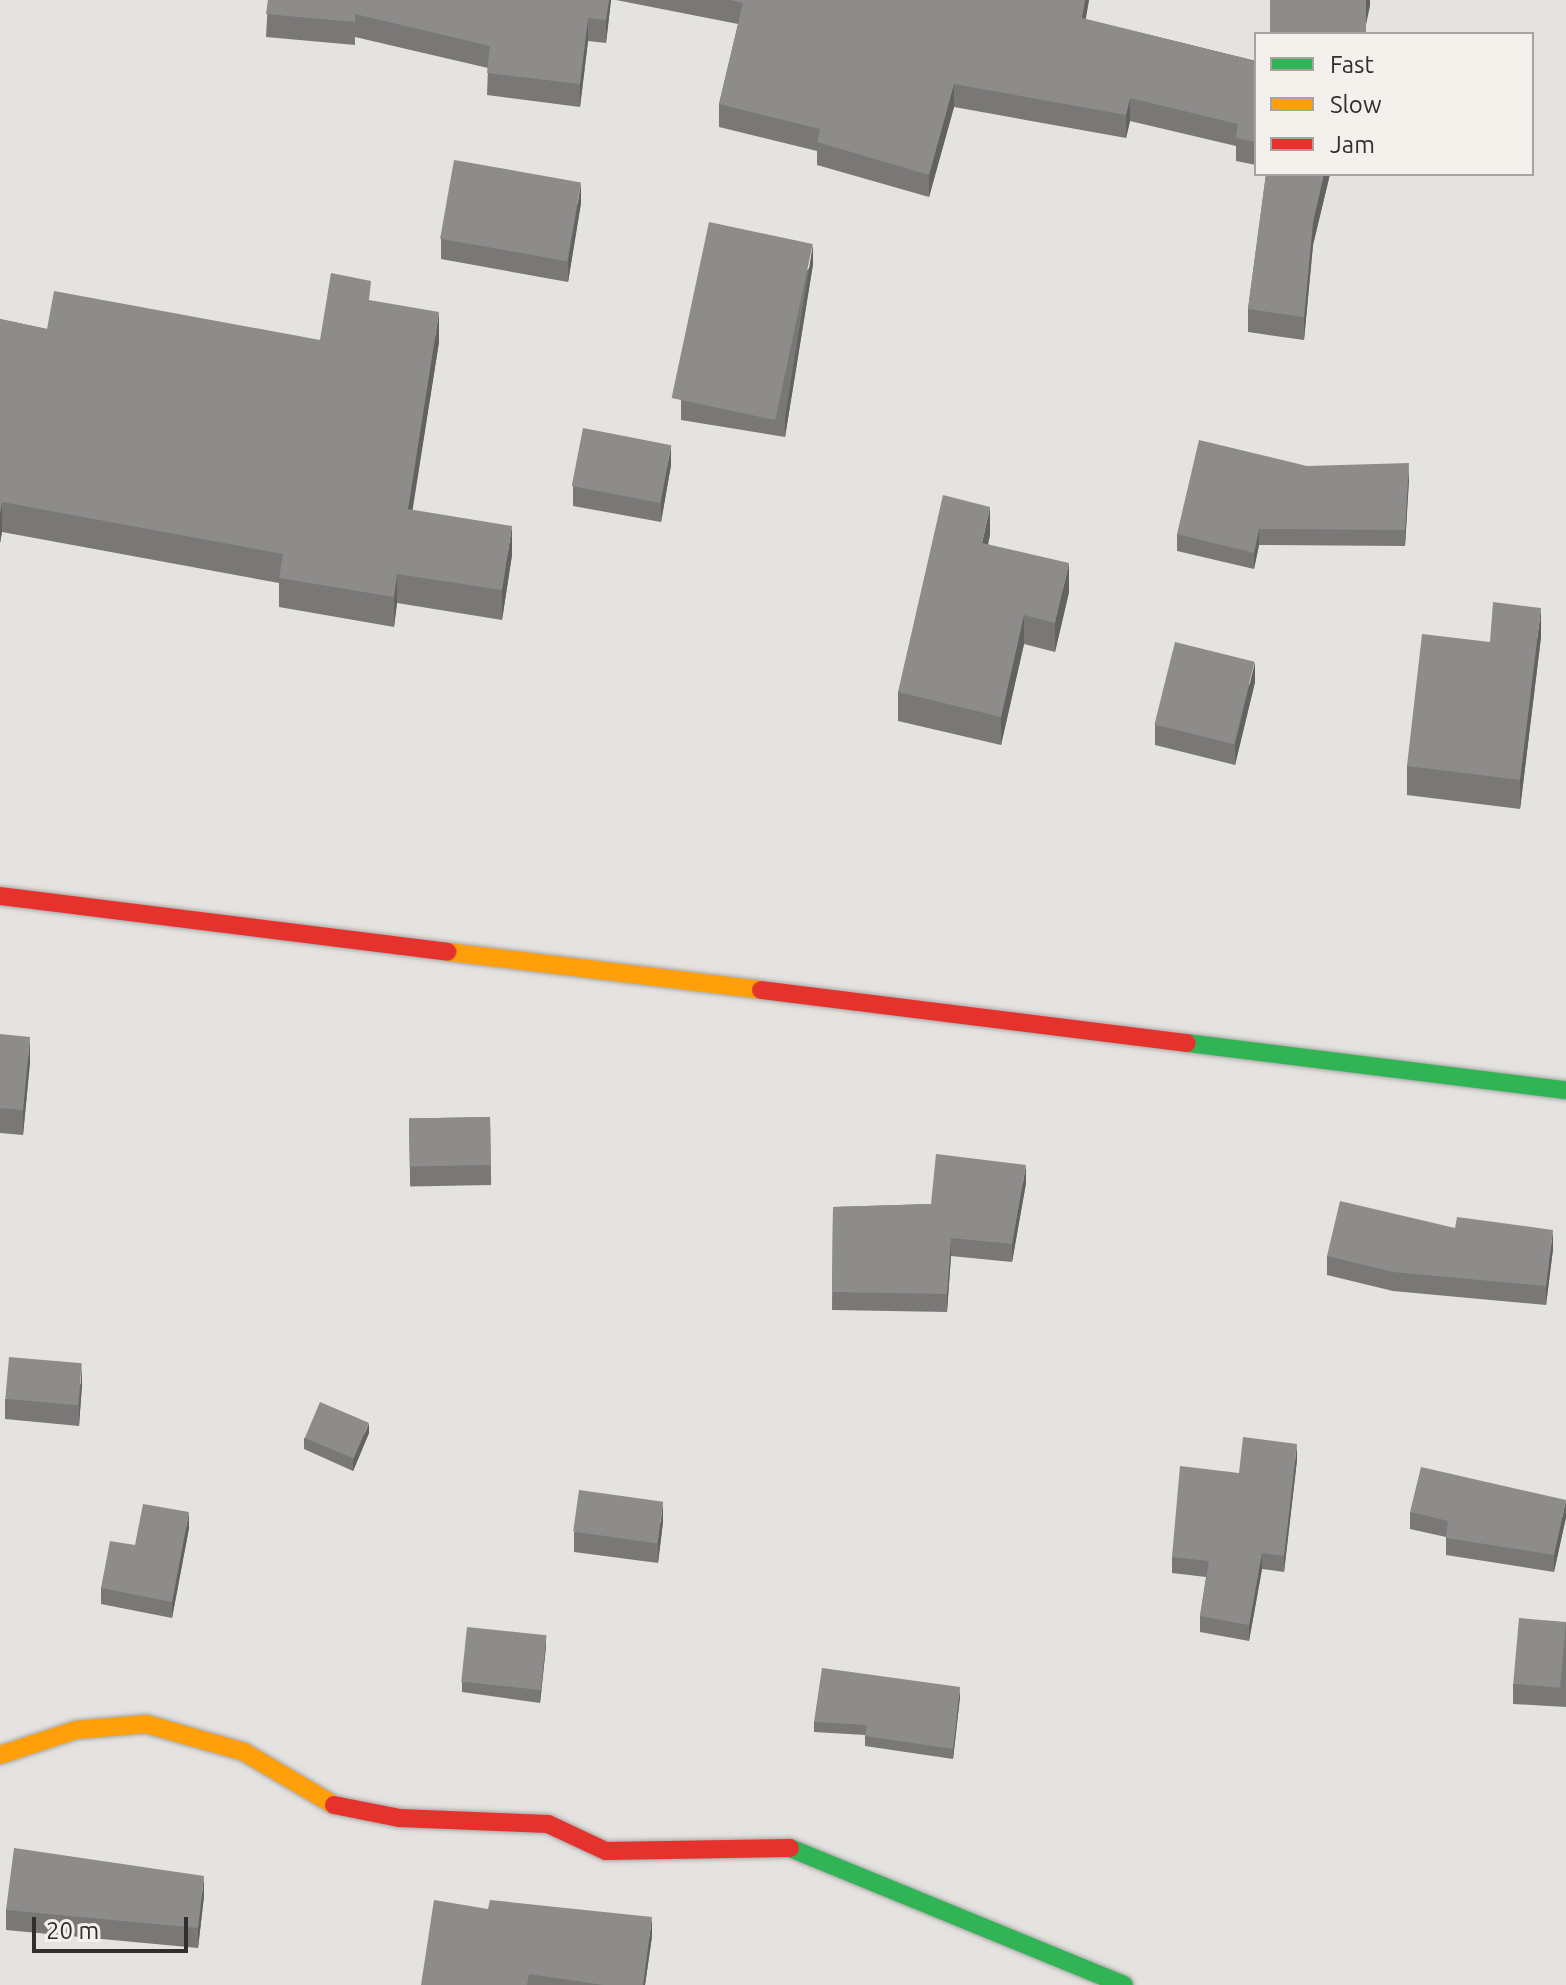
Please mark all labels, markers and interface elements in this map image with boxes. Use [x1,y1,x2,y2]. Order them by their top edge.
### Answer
legend [1254,32,1534,176]
text: Fast [1330,51,1374,78]
text: Slow [1330,91,1382,118]
text: Jam [1330,131,1375,158]
scale bar [36,1901,192,1951]
text: 20 m [46,1917,99,1944]

